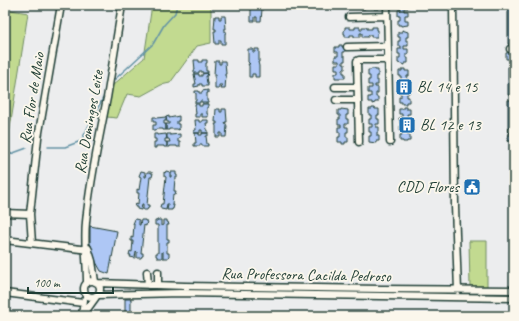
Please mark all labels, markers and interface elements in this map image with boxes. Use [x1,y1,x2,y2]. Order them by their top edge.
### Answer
street label: Rua Flor de Maio [15,50,49,145]
street label: Rua Domingos Leite [70,67,108,175]
building icon: BL 14 e 15 [394,77,414,97]
place label: BL 14 e 15 [417,77,479,97]
building icon: BL 12 e 13 [397,115,417,135]
place label: BL 12 e 13 [420,115,483,135]
place label: CDD Flores [397,177,461,197]
public building icon: CDD Flores [462,177,482,197]
street label: Rua Professora Cacilda Pedroso [221,264,392,287]
scale bar [28,269,113,295]
text: 100 m [34,275,61,291]

